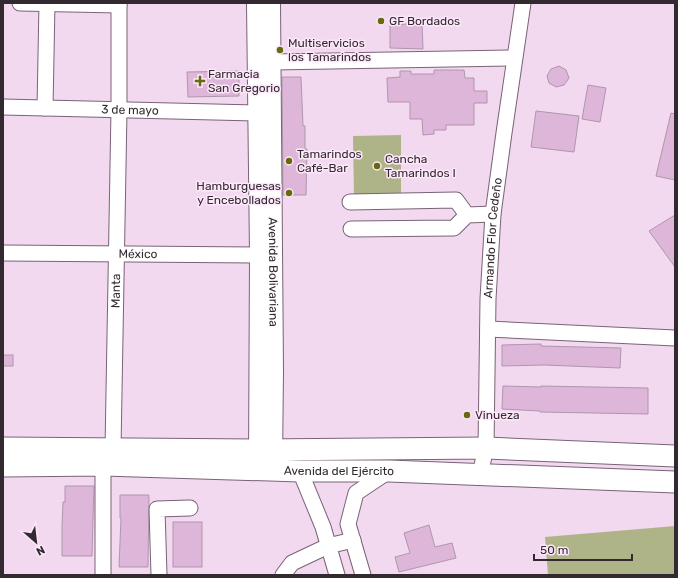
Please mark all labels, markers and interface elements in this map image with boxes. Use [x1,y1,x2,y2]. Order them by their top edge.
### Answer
place label: GF Bordados [389,14,460,28]
marker: GF Bordados [376,16,386,26]
place label: Multiservicios los Tamarindos [288,36,371,64]
marker: Multiservicios los Tamarindos [275,45,285,55]
place label: Farmacia San Gregorio [208,67,280,95]
marker: Farmacia San Gregorio [195,76,205,86]
street label: 3 de mayo [101,102,159,118]
place label: Tamarindos Café-Bar [297,147,362,175]
place label: Cancha Tamarindos I [385,152,456,180]
marker: Tamarindos Café-Bar [284,156,294,166]
marker: Cancha Tamarindos I [372,161,382,171]
street label: Armando Flor Cedeño [481,177,505,299]
place label: Hamburguesas y Encebollados [196,179,281,207]
marker: Hamburguesas y Encebollados [284,188,294,198]
street label: Avenida Bolivariana [266,217,281,327]
street label: México [118,247,158,261]
street label: Manta [108,273,123,308]
place label: Vinueza [475,408,520,422]
marker: Vinueza [462,410,472,420]
street label: Avenida del Ejército [284,464,394,478]
north arrow [16,522,56,562]
scale bar [534,536,632,562]
text: N [34,543,47,558]
text: 50 m [540,543,568,557]

